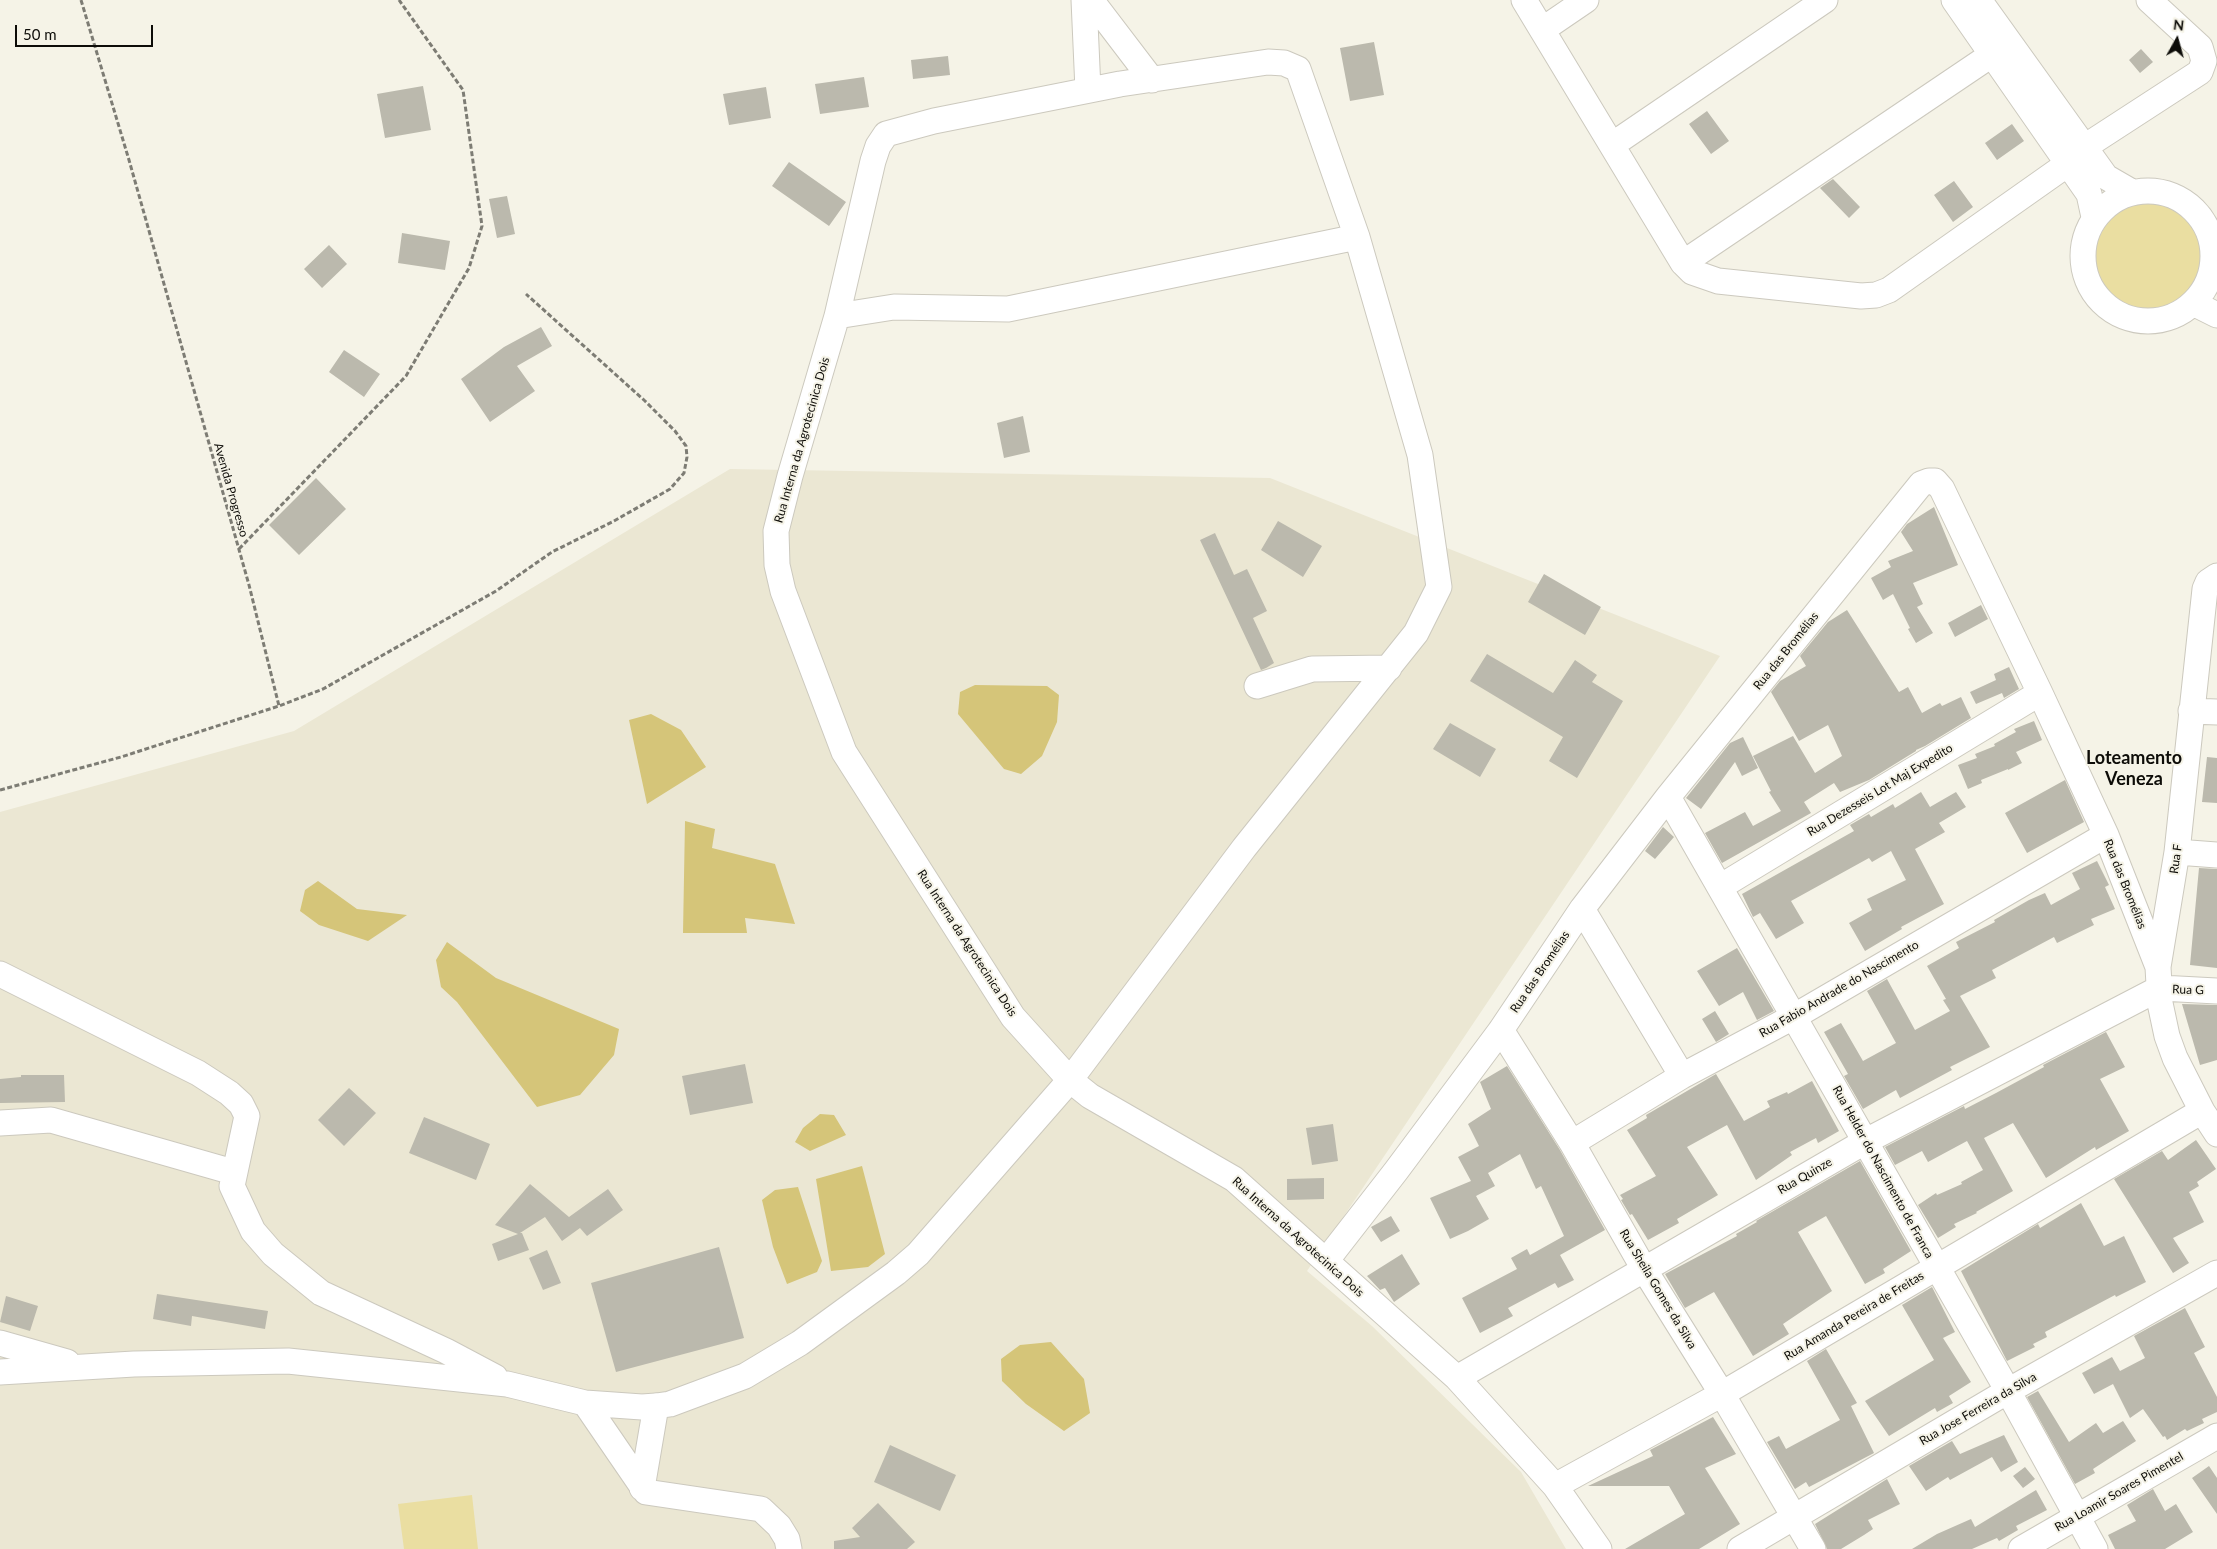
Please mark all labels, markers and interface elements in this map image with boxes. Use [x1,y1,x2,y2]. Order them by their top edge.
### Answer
scale bar [18,15,155,47]
north arrow [2152,15,2202,65]
text: N [2172,16,2185,34]
text: 50 m [23,25,57,43]
street label: Rua Interna da Agrotecinica Dois [771,355,833,525]
street label: Avenida Progresso [211,441,251,539]
street label: Rua das Bromélias [1750,609,1822,693]
street label: Rua Dezesseis Lot Maj Expedito [1805,741,1955,839]
district label: Loteamento Veneza [2086,747,2182,790]
street label: Rua das Bromélias [2100,837,2150,931]
street label: Rua F [2167,843,2185,875]
street label: Rua Interna da Agrotecinica Dois [914,867,1020,1019]
street label: Rua das Bromélias [1507,928,1573,1016]
street label: Rua Fabio Andrade do Nascimento [1757,937,1921,1041]
street label: Rua G [2172,982,2204,998]
street label: Rua Helder do Nascimento de Franca [1829,1083,1937,1261]
street label: Rua Quinze [1775,1155,1835,1197]
street label: Rua Interna da Agrotecinica Dois [1229,1174,1367,1300]
street label: Rua Sheila Gomes da Silva [1617,1227,1699,1351]
street label: Rua Amanda Pereira de Freitas [1782,1269,1926,1363]
street label: Rua Jose Ferreira da Silva [1917,1370,2039,1448]
street label: Rua Loamir Soares Pimentel [2052,1449,2186,1535]

